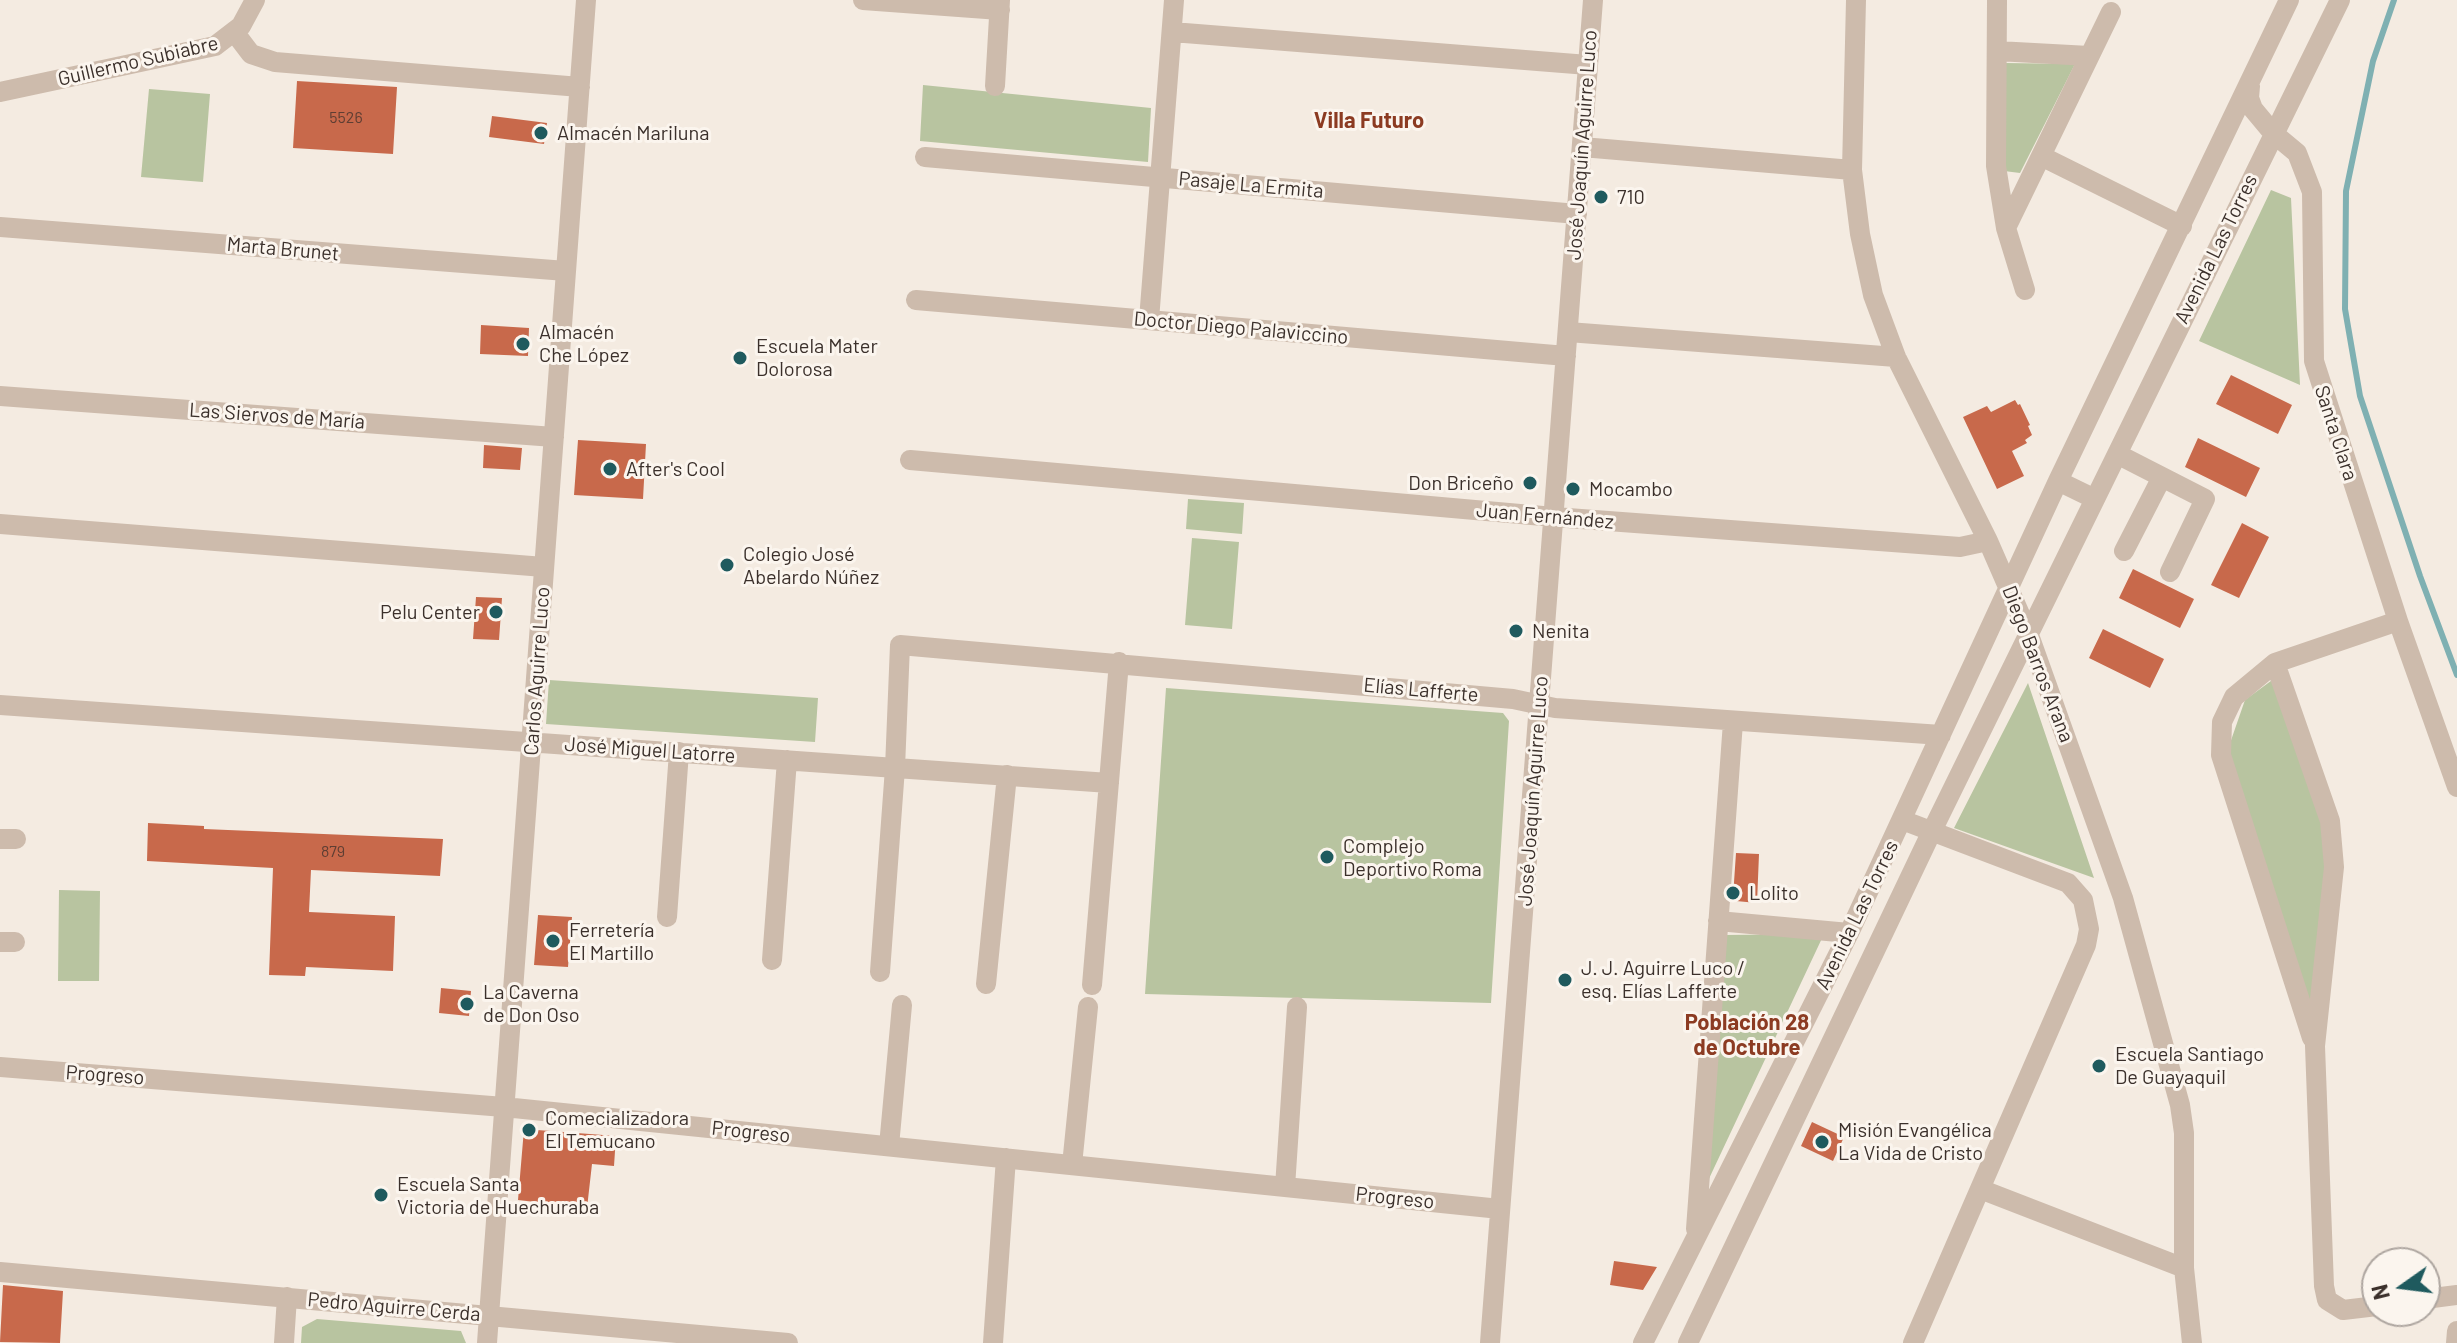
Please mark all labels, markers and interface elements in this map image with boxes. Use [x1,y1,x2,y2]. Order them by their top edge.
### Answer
street label: José Joaquín Aguirre Luco [1562,29,1602,261]
street label: Guillermo Subiabre [55,31,221,91]
house number: 5526 [329,108,363,128]
district label: Villa Futuro [1314,108,1424,134]
place label: Almacén Mariluna [557,121,709,145]
marker: Almacén Mariluna [532,124,550,142]
street label: Pasaje La Ermita [1177,167,1325,203]
street label: Avenida Las Torres [2169,170,2263,328]
place label: 710 [1617,185,1645,209]
marker: 710 [1592,188,1610,206]
street label: Marta Brunet [226,232,340,266]
street label: Doctor Diego Palaviccino [1133,307,1349,349]
place label: Almacén Che López [539,320,629,367]
place label: Escuela Mater Dolorosa [756,334,878,381]
marker: Almacén Che López [514,335,532,353]
marker: Escuela Mater Dolorosa [731,349,749,367]
street label: Santa Clara [2309,382,2363,484]
street label: Las Siervos de María [188,398,366,434]
place label: After's Cool [626,457,725,481]
marker: After's Cool [601,460,619,478]
place label: Don Briceño [1408,471,1514,495]
marker: Don Briceño [1521,474,1539,492]
place label: Mocambo [1589,477,1673,501]
marker: Mocambo [1564,480,1582,498]
street label: Juan Fernández [1475,498,1615,534]
place label: Colegio José Abelardo Núñez [743,542,879,589]
marker: Colegio José Abelardo Núñez [718,556,736,574]
street label: Diego Barros Arana [1997,582,2079,746]
street label: Carlos Aguirre Luco [519,586,555,756]
place label: Pelu Center [380,600,480,624]
marker: Pelu Center [487,603,505,621]
place label: Nenita [1532,619,1590,643]
marker: Nenita [1507,622,1525,640]
street label: Elías Lafferte [1362,673,1480,707]
street label: José Joaquín Aguirre Luco [1513,675,1553,907]
street label: José Miguel Latorre [564,732,736,768]
place label: Complejo Deportivo Roma [1343,834,1482,881]
street label: Avenida Las Torres [1810,836,1904,994]
house number: 879 [321,842,345,862]
marker: Complejo Deportivo Roma [1318,848,1336,866]
place label: Lolito [1749,881,1799,905]
marker: Lolito [1724,884,1742,902]
place label: Ferretería El Martillo [569,918,655,965]
marker: Ferretería El Martillo [544,932,562,950]
place label: J. J. Aguirre Luco / esq. Elías Lafferte [1581,956,1745,1003]
marker: J. J. Aguirre Luco / esq. Elías Lafferte [1556,971,1574,989]
place label: La Caverna de Don Oso [483,980,580,1027]
marker: La Caverna de Don Oso [458,995,476,1013]
district label: Población 28 de Octubre [1685,1010,1809,1062]
place label: Escuela Santiago De Guayaquil [2115,1042,2264,1089]
marker: Escuela Santiago De Guayaquil [2090,1057,2108,1075]
street label: Progreso [65,1060,145,1090]
place label: Comecializadora El Temucano [545,1106,689,1153]
street label: Progreso [711,1116,791,1148]
place label: Misión Evangélica La Vida de Cristo [1838,1118,1992,1165]
marker: Comecializadora El Temucano [520,1121,538,1139]
marker: Misión Evangélica La Vida de Cristo [1813,1133,1831,1151]
place label: Escuela Santa Victoria de Huechuraba [397,1172,599,1219]
street label: Progreso [1355,1182,1435,1214]
marker: Escuela Santa Victoria de Huechuraba [372,1186,390,1204]
north arrow [2361,1247,2441,1327]
text: N [2365,1282,2394,1303]
street label: Pedro Aguirre Cerda [306,1287,482,1327]

